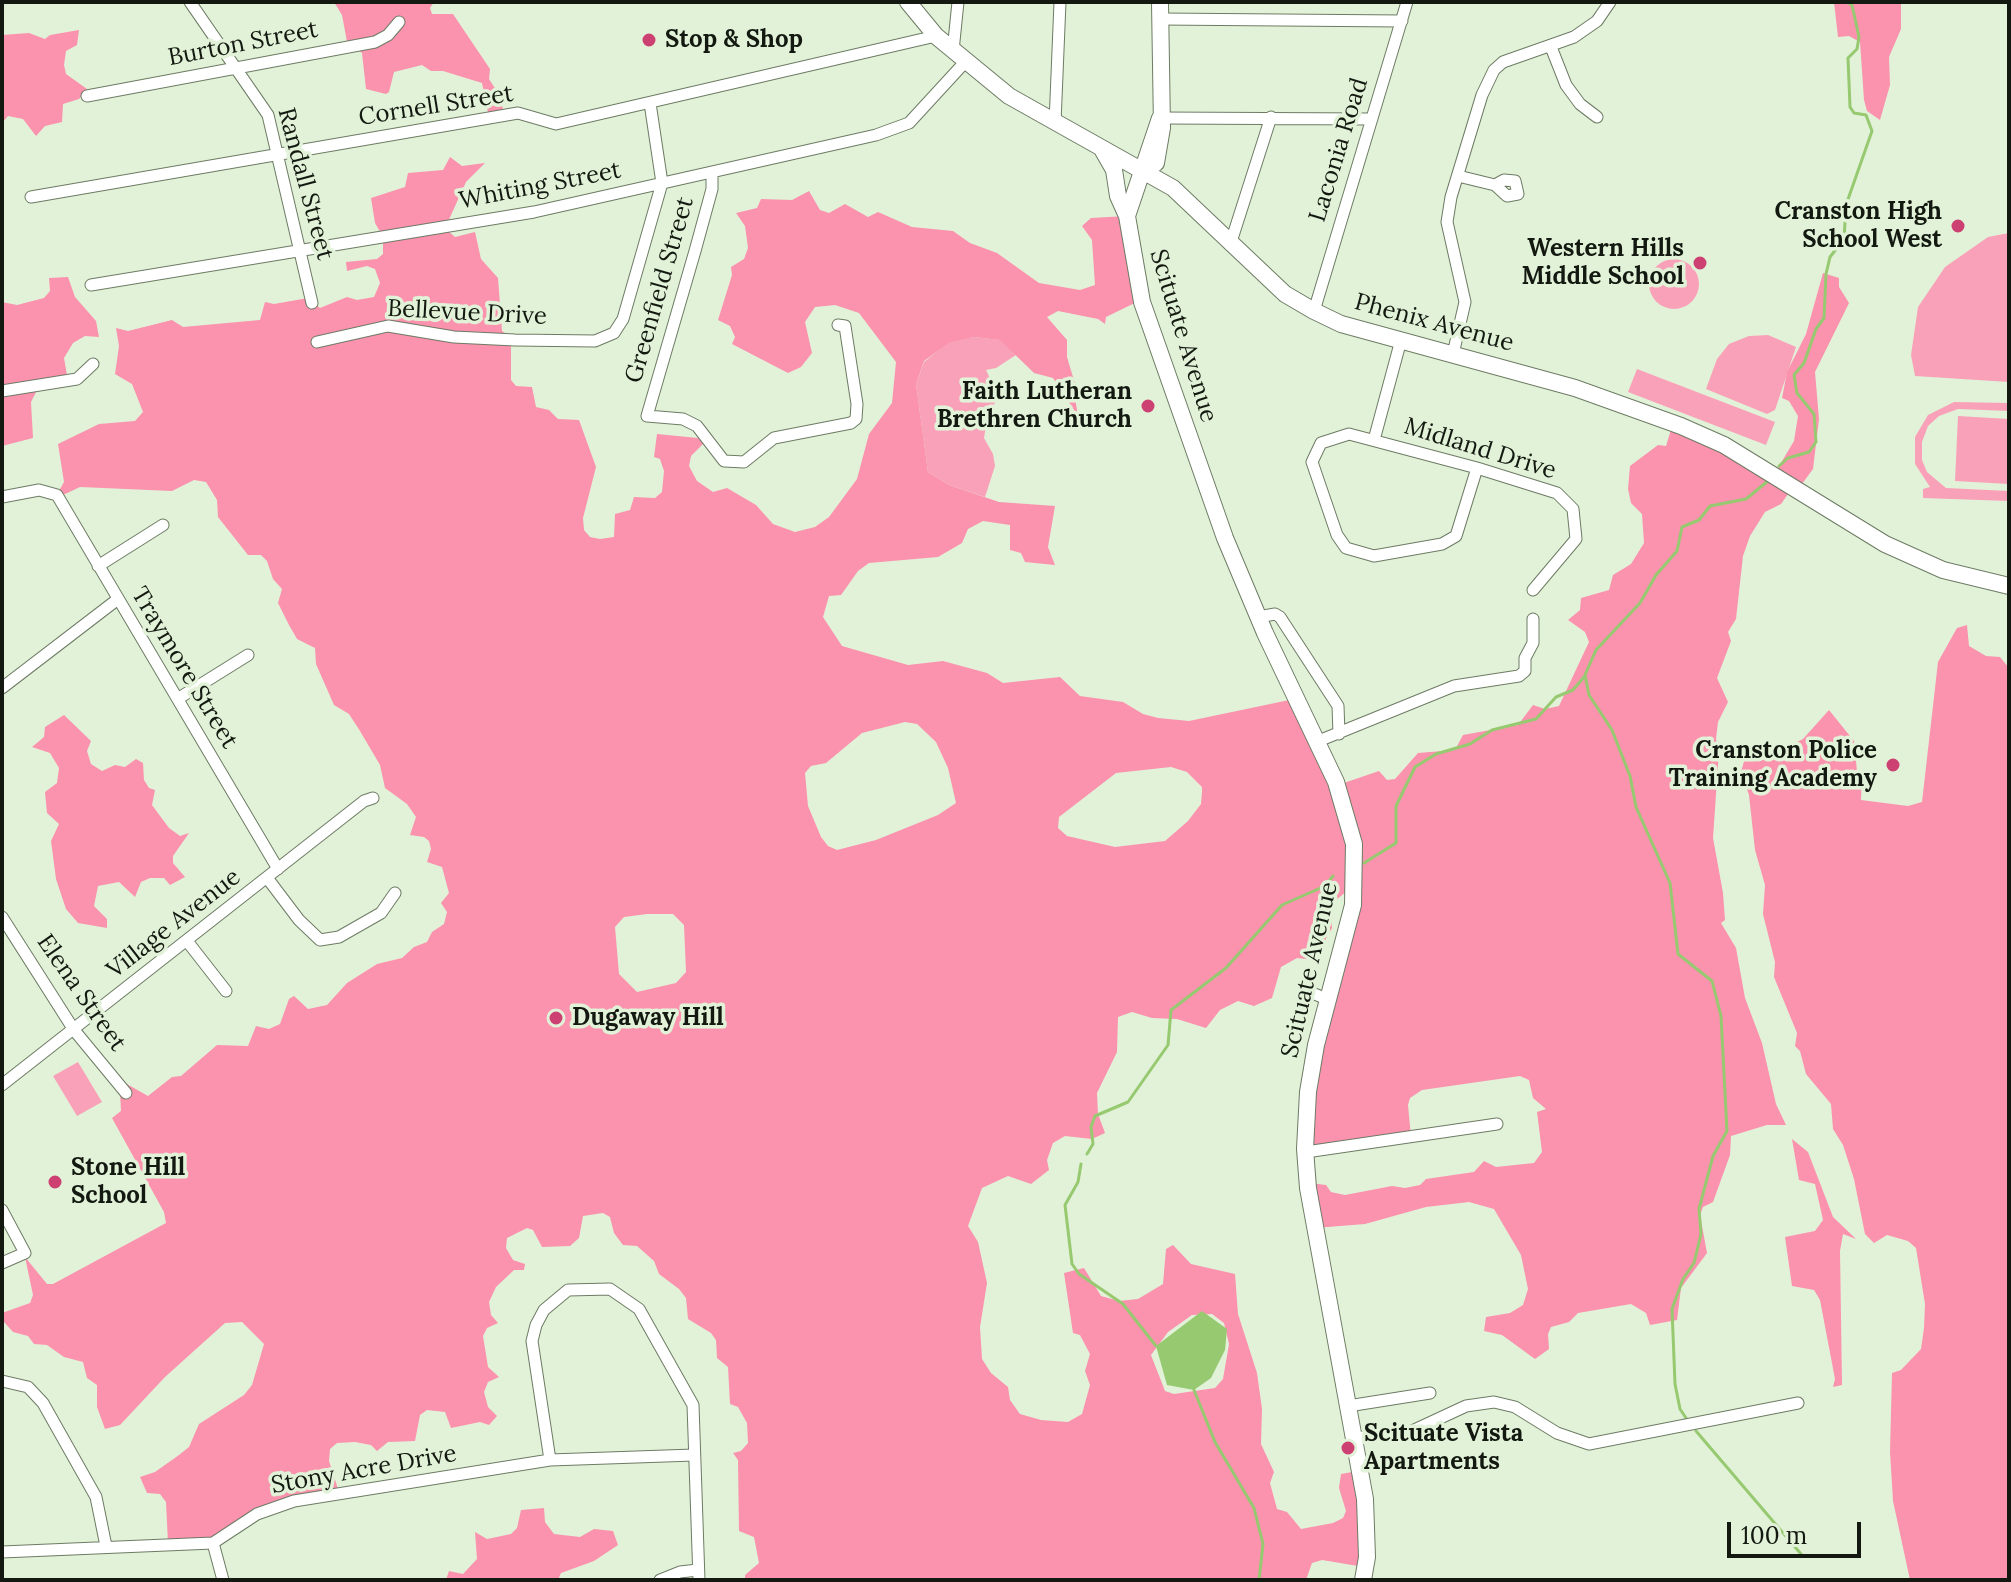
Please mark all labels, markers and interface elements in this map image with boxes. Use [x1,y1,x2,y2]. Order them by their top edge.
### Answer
street label: Burton Street [166,15,320,73]
place label: Stop & Shop [665,26,803,54]
marker: Stop & Shop [640,31,658,49]
street label: Laconia Road [1303,74,1375,226]
street label: Cornell Street [357,80,515,132]
street label: Randall Street [271,105,339,263]
street label: Whiting Street [457,156,623,216]
street label: Greenfield Street [620,194,700,386]
place label: Cranston High School West [1774,198,1942,254]
marker: Cranston High School West [1949,217,1967,235]
place label: Western Hills Middle School [1521,235,1684,291]
street label: Scituate Avenue [1143,246,1223,426]
marker: Western Hills Middle School [1691,254,1709,272]
street label: Phenix Avenue [1351,288,1517,358]
street label: Bellevue Drive [387,294,547,332]
place label: Faith Lutheran Brethren Church [937,378,1132,434]
marker: Faith Lutheran Brethren Church [1139,397,1157,415]
street label: Midland Drive [1401,412,1559,486]
street label: Traymore Street [124,582,244,754]
place label: Cranston Police Training Academy [1669,737,1877,793]
marker: Cranston Police Training Academy [1884,756,1902,774]
street label: Village Avenue [102,863,246,985]
street label: Scituate Avenue [1276,879,1344,1061]
street label: Elena Street [30,929,132,1057]
place label: Dugaway Hill [572,1004,724,1032]
marker: Dugaway Hill [547,1009,565,1027]
place label: Stone Hill School [71,1154,185,1210]
marker: Stone Hill School [46,1173,64,1191]
place label: Scituate Vista Apartments [1364,1420,1523,1476]
marker: Scituate Vista Apartments [1339,1439,1357,1457]
street label: Stony Acre Drive [269,1440,459,1500]
scale bar [1731,1506,1865,1556]
text: 100 m [1741,1520,1807,1551]

